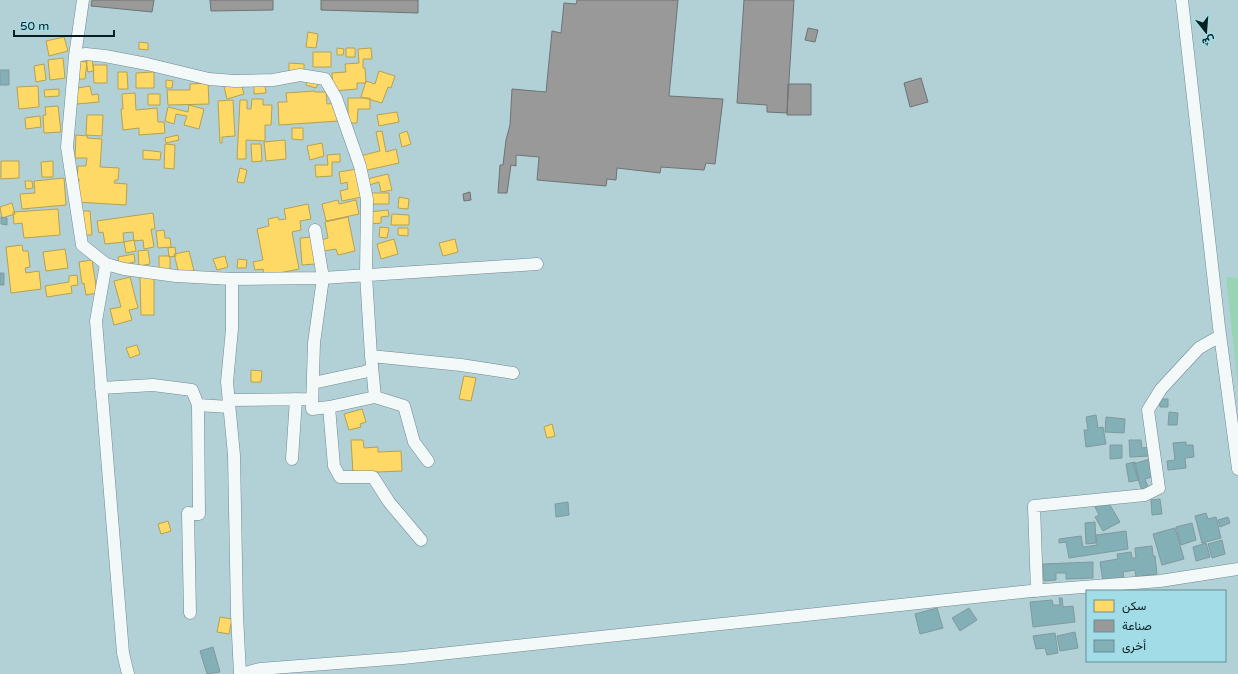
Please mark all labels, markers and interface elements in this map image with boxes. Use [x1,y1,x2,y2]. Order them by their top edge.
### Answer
scale bar [14,12,114,38]
north arrow [1186,12,1226,52]
text: 50 m [20,19,49,33]
text: ش [1201,33,1217,49]
legend [1086,590,1226,662]
text: سكن [1122,599,1146,614]
text: صناعة [1122,619,1152,633]
text: أخرى [1122,639,1146,654]

